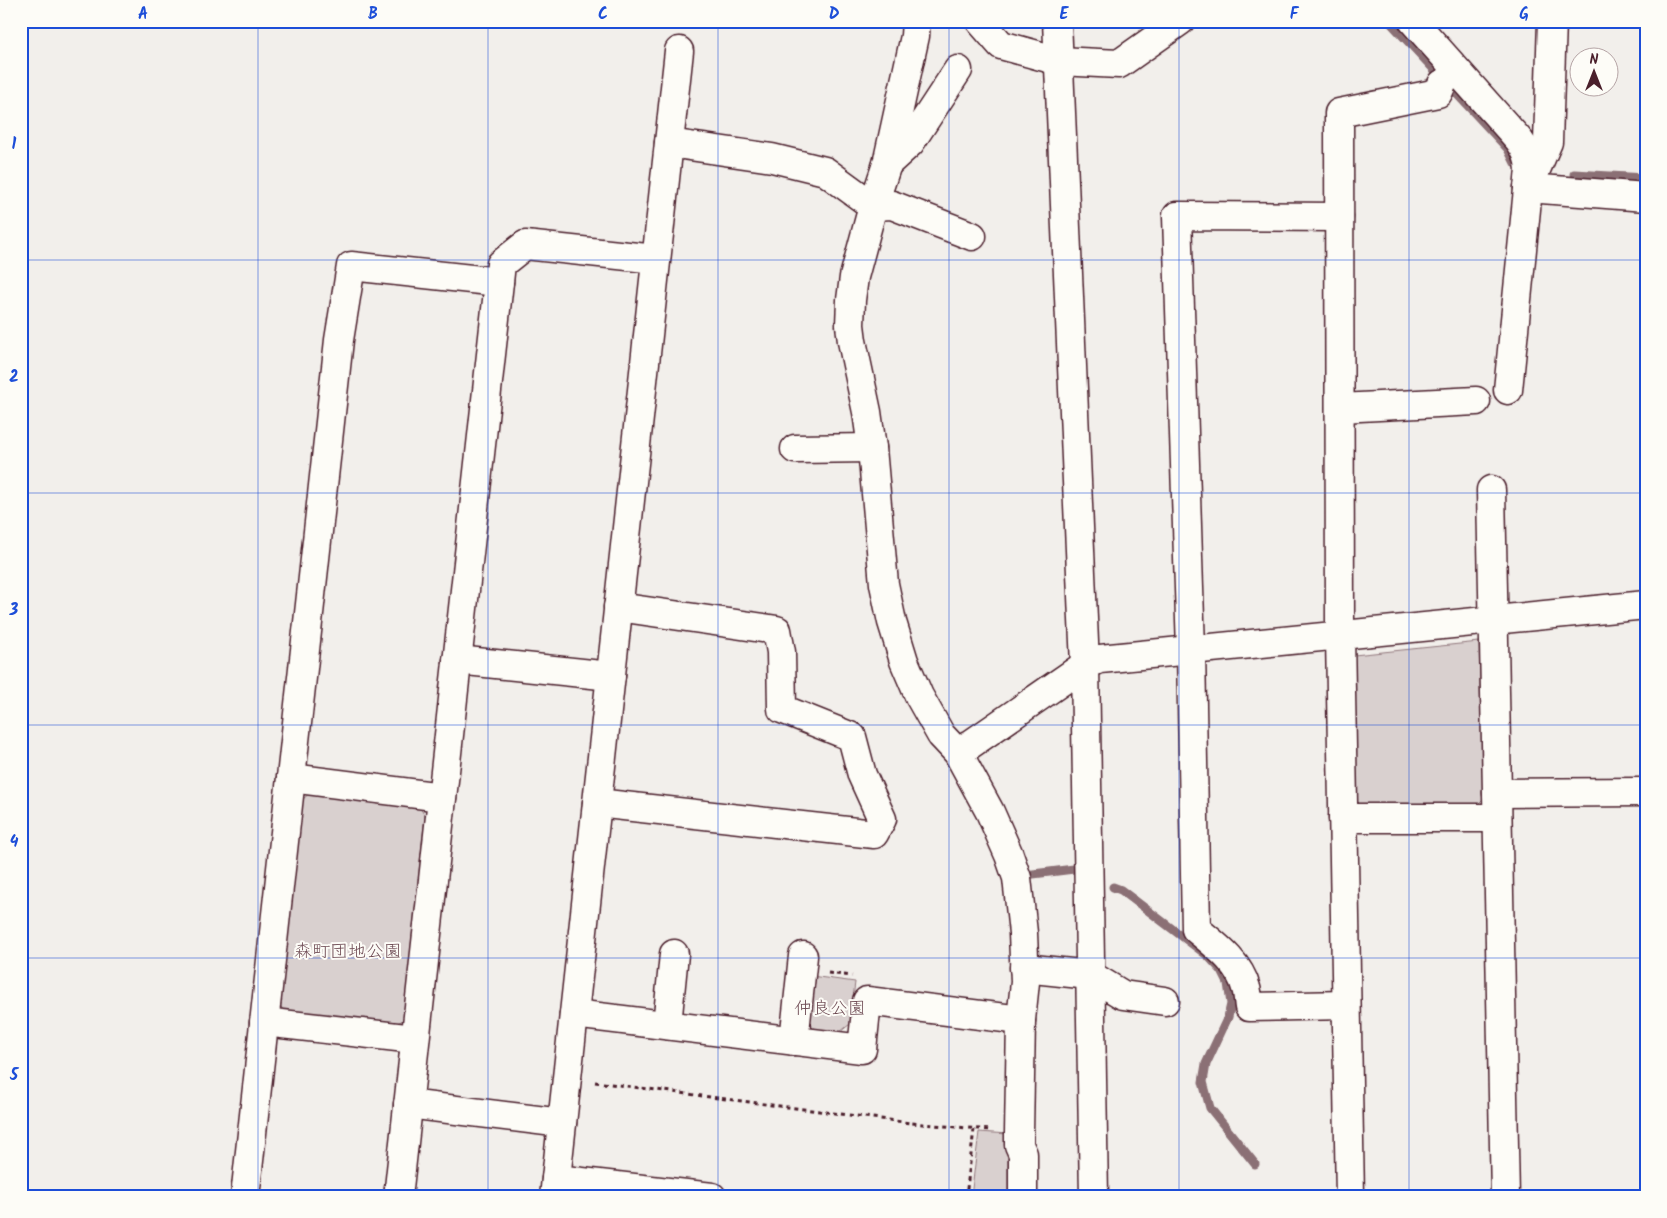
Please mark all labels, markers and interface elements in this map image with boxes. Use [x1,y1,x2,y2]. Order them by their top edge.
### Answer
text: A [138,2,148,27]
text: B [368,2,378,27]
text: C [598,2,608,27]
text: D [829,2,840,27]
text: E [1060,2,1070,27]
text: F [1290,2,1300,27]
text: G [1519,2,1529,27]
north arrow [1570,48,1620,98]
text: N [1590,49,1599,71]
text: 1 [12,132,17,157]
text: 2 [9,365,19,390]
text: 3 [9,598,19,623]
text: 4 [10,830,19,855]
park label: 森町団地公園 [294,938,402,967]
park label: 仲良公園 [794,995,866,1024]
text: 5 [9,1063,20,1088]

